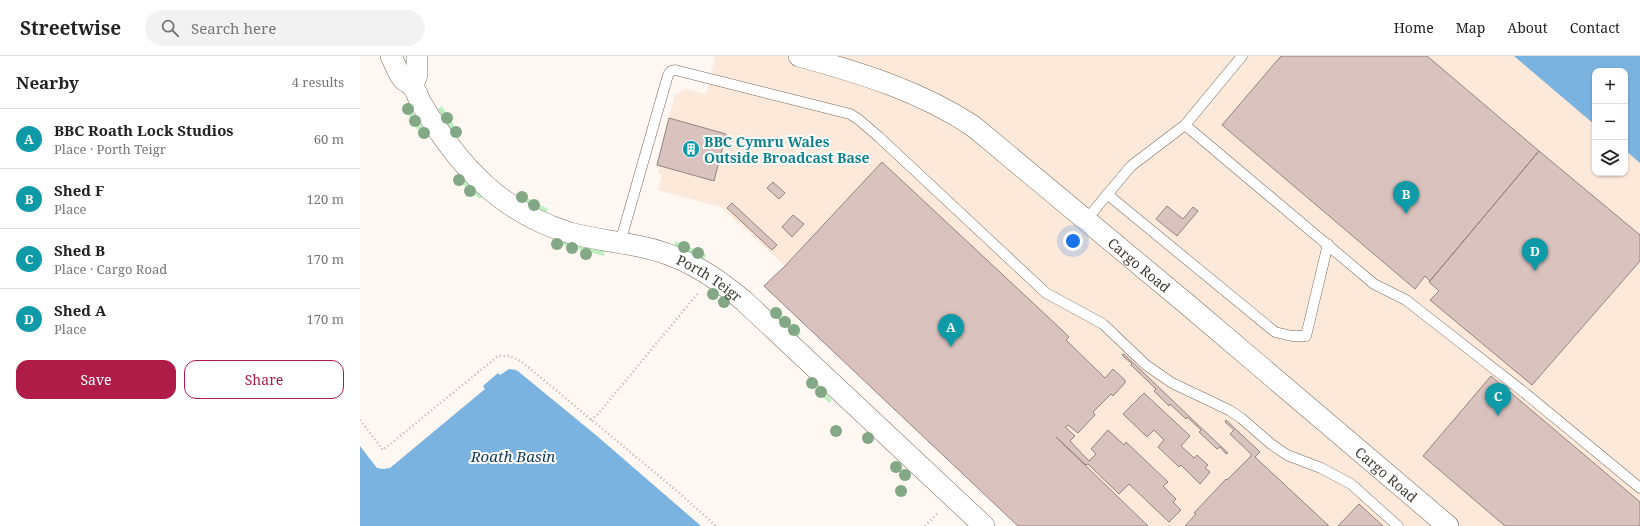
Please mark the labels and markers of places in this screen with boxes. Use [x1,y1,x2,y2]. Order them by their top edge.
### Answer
place label: BBC Cymru Wales Outside Broadcast Base [704,132,870,167]
building icon: BBC Cymru Wales Outside Broadcast Base [681,139,701,159]
pin: B [1393,181,1419,214]
pin: D [1522,238,1548,271]
pin: A [938,314,964,347]
pin: C [1485,383,1511,416]

